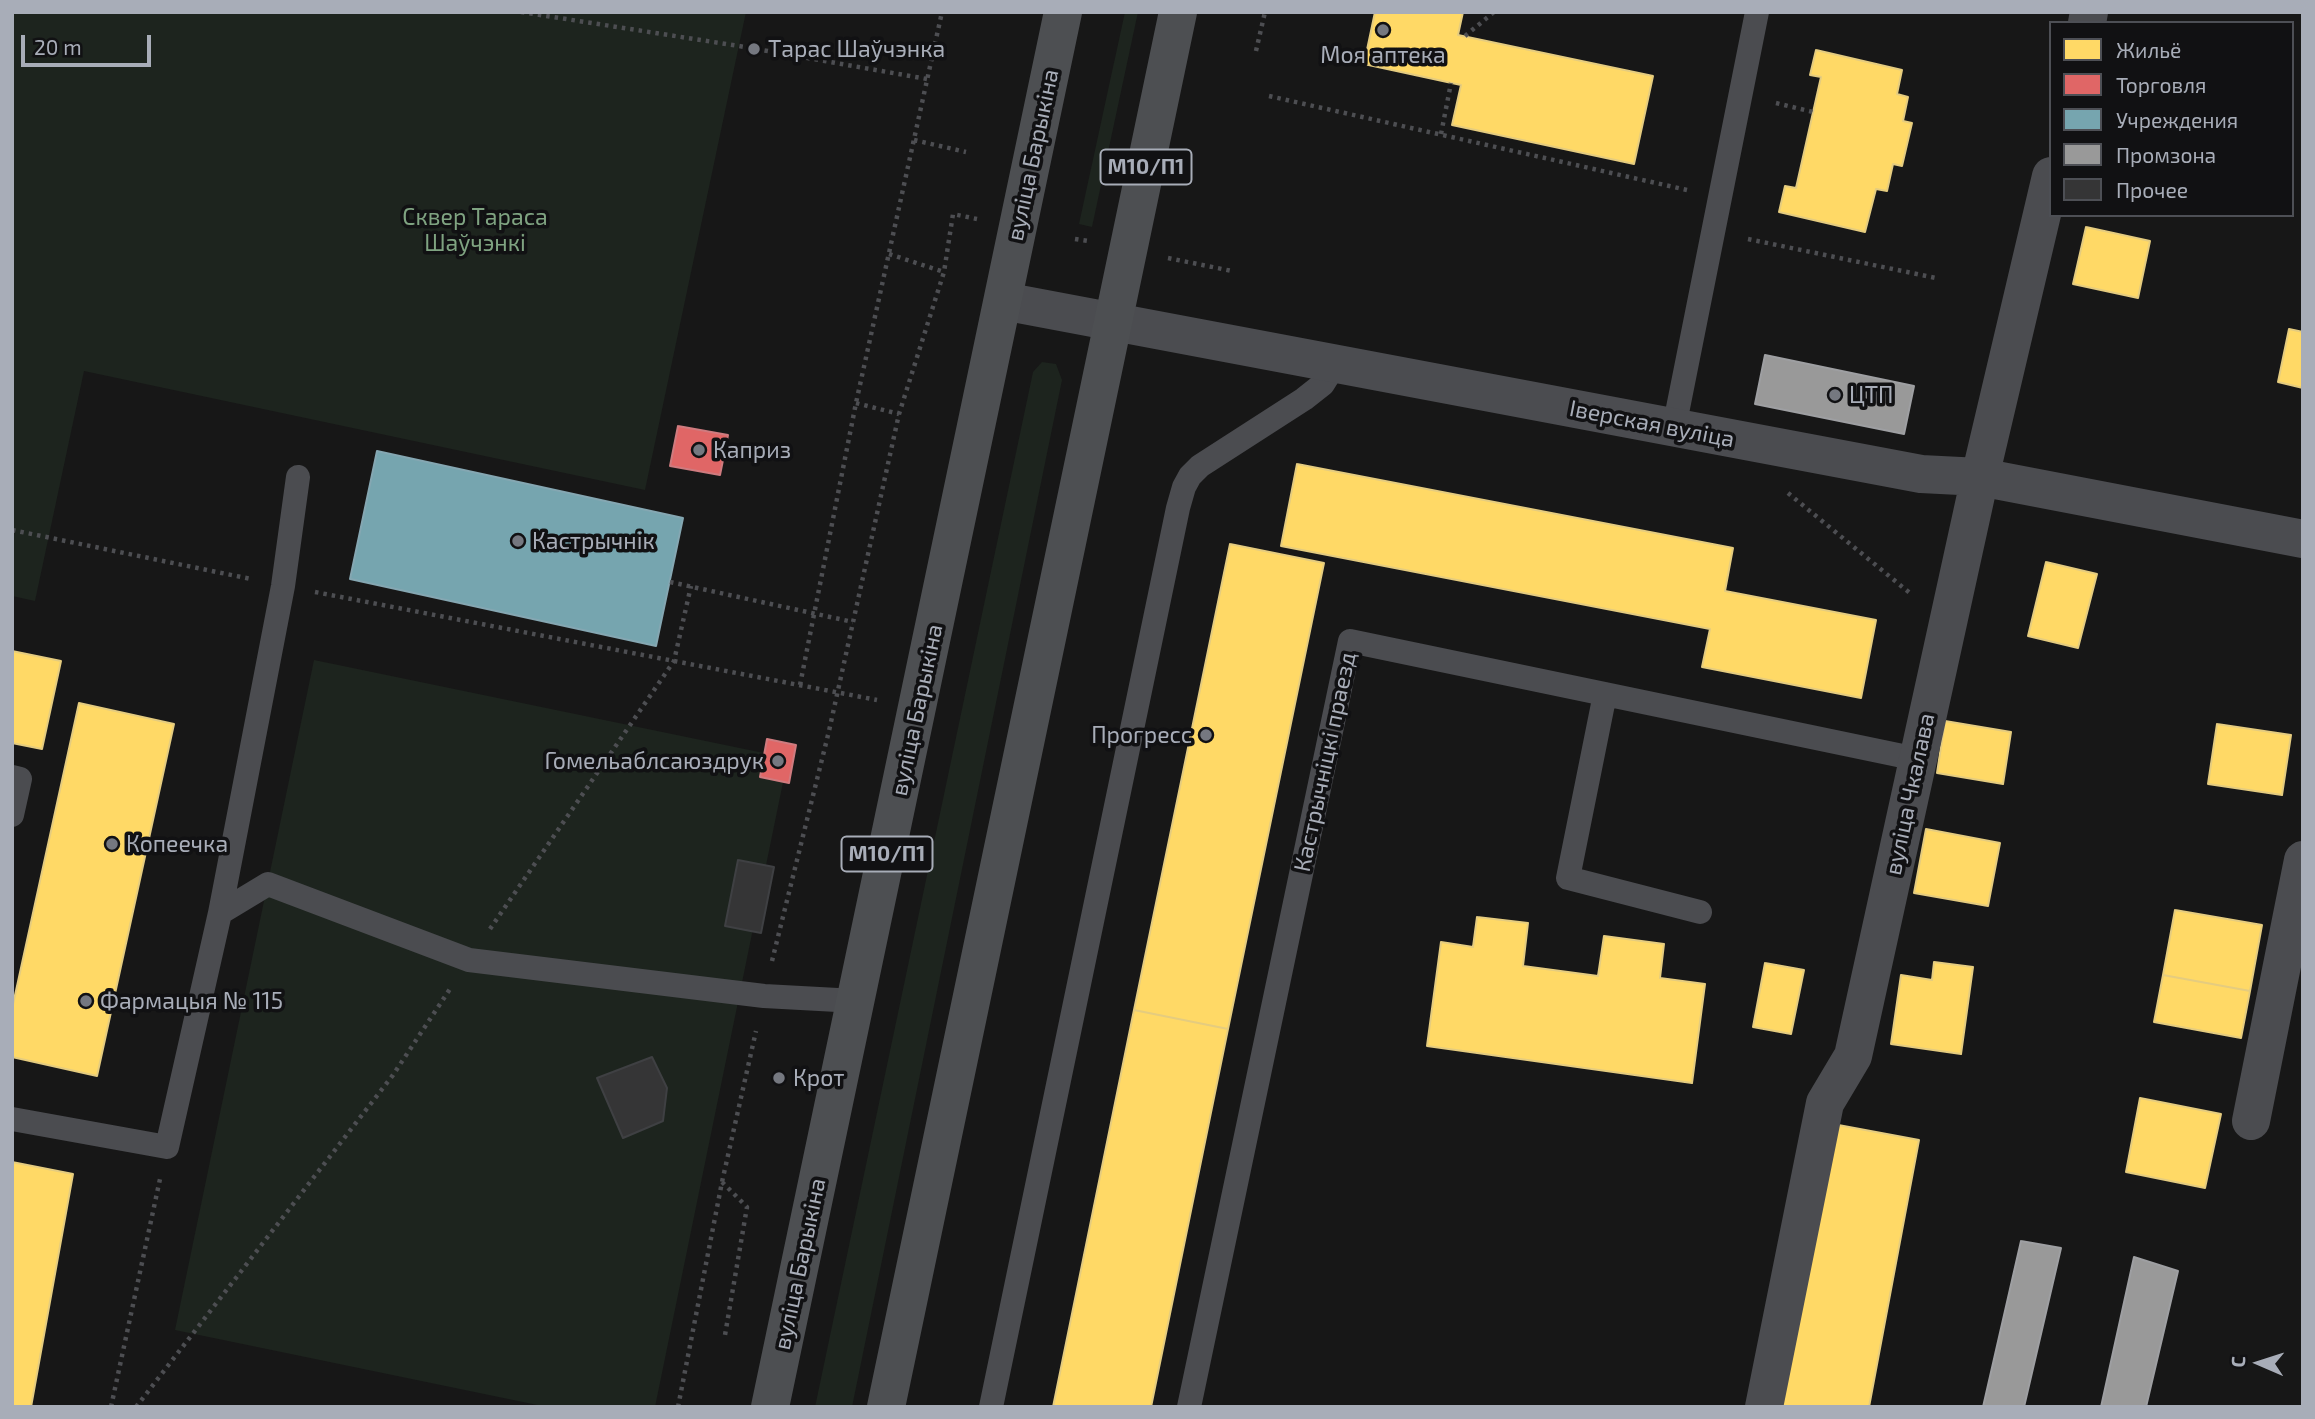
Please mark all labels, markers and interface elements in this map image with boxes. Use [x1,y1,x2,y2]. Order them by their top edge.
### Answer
scale bar [24,21,154,65]
legend [2049,21,2294,217]
marker: Моя аптека [1375,22,1391,38]
text: 20 m [34,34,82,59]
place label: Тарас Шаўчэнка [768,35,945,63]
text: Жильё [2116,37,2181,62]
marker: Тарас Шаўчэнка [746,41,762,57]
place label: Моя аптека [1320,41,1446,69]
street label: вуліца Барыкіна [1001,67,1065,243]
text: Торговля [2116,72,2206,97]
text: Учреждения [2116,107,2238,132]
text: Промзона [2116,142,2216,167]
road number: М10/П1 [1100,150,1192,184]
text: Прочее [2116,177,2188,202]
park label: Сквер Тараса Шаўчэнкі [402,203,548,257]
place label: ЦТП [1849,381,1893,409]
marker: ЦТП [1827,387,1843,403]
street label: Іверская вуліца [1567,394,1737,454]
place label: Каприз [713,436,791,464]
marker: Каприз [691,442,707,458]
place label: Кастрычнік [532,527,655,555]
marker: Кастрычнік [510,533,526,549]
street label: вуліца Барыкіна [885,622,949,798]
street label: Кастрычніцкі праезд [1288,650,1362,874]
street label: вуліца Чкалава [1879,711,1941,877]
place label: Прогресс [1091,721,1192,749]
marker: Прогресс [1198,727,1214,743]
place label: Гомельаблсаюздрук [544,747,764,775]
marker: Гомельаблсаюздрук [770,753,786,769]
place label: Копеечка [126,830,228,858]
marker: Копеечка [104,836,120,852]
road number: М10/П1 [842,836,932,872]
place label: Фармацыя № 115 [100,987,283,1015]
marker: Фармацыя № 115 [78,993,94,1009]
place label: Крот [793,1064,844,1092]
marker: Крот [771,1070,787,1086]
street label: вуліца Барыкіна [768,1176,832,1352]
north arrow [2224,1328,2294,1398]
text: С [2226,1356,2249,1368]

